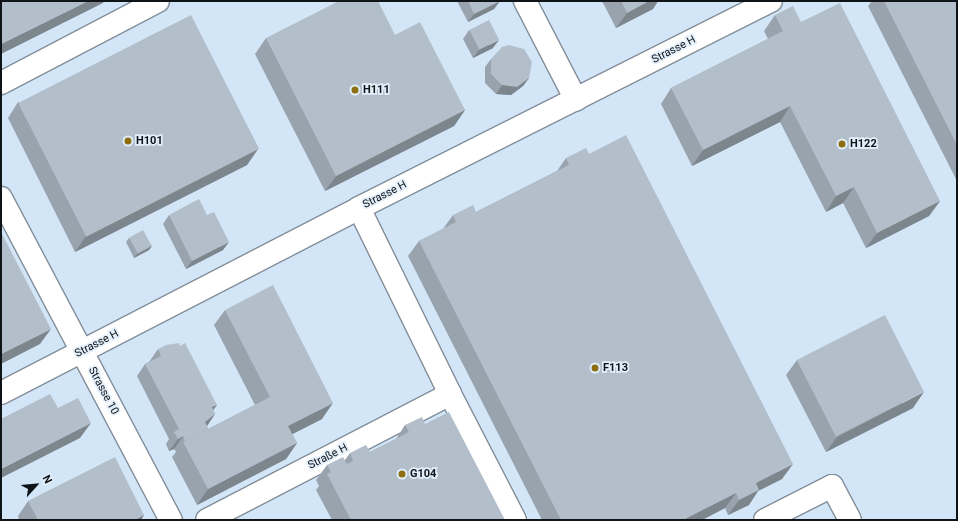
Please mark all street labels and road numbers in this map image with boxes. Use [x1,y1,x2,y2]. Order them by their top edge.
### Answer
street label: Strasse H [650,33,698,67]
street label: Strasse H [361,178,409,212]
street label: Strasse H [73,327,121,361]
street label: Strasse 10 [85,365,121,417]
street label: Straße H [306,441,350,473]

